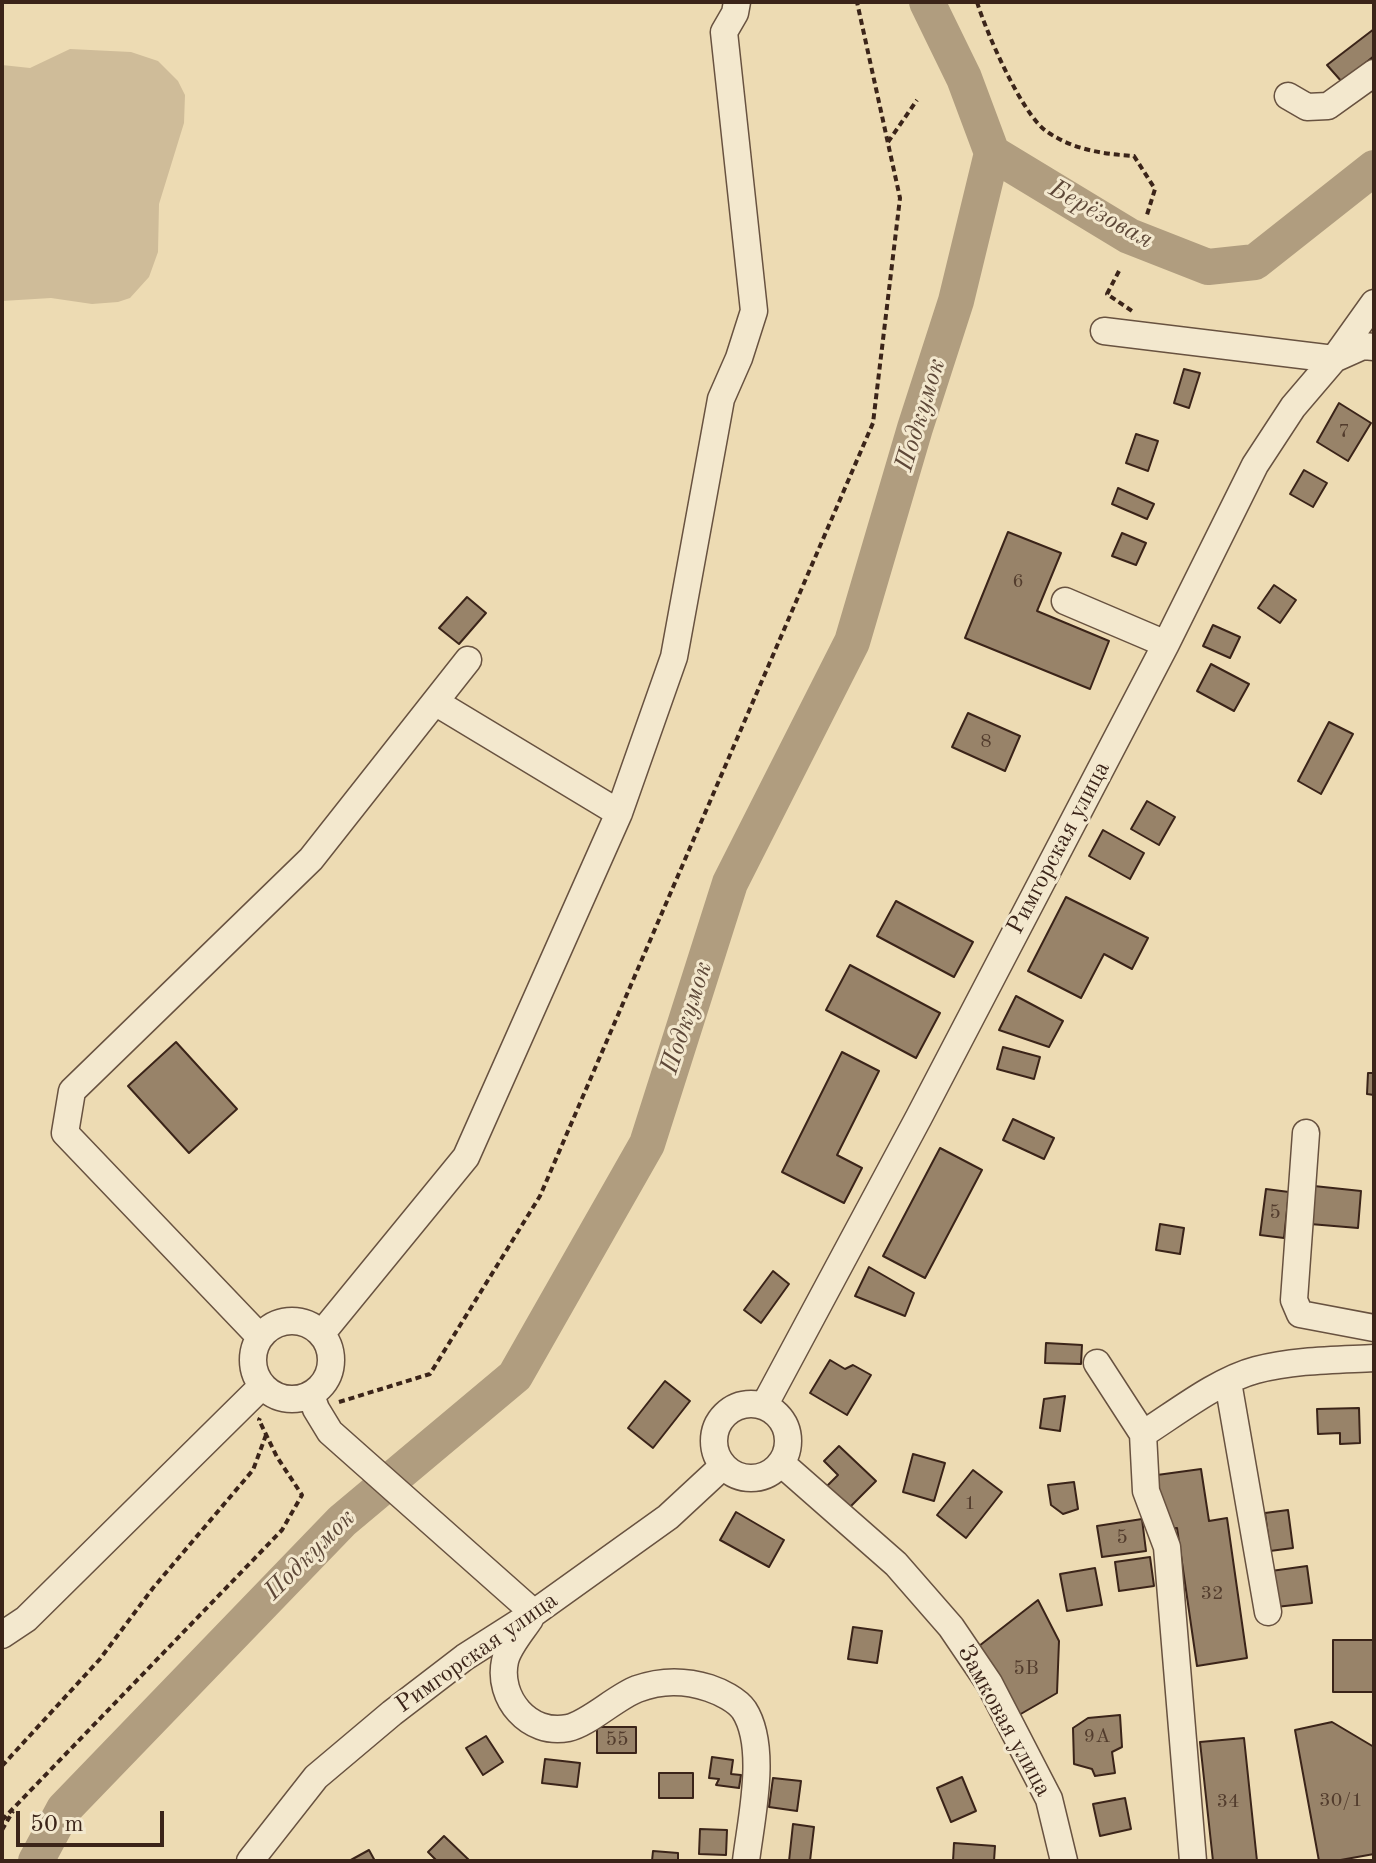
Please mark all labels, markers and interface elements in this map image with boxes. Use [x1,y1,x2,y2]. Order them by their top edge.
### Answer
water label: Берёзовая [1044,174,1158,256]
water label: Подкумок [889,355,953,475]
house number: 7 [1338,420,1350,444]
house number: 6 [1012,570,1024,594]
house number: 8 [980,730,992,754]
street label: Римгорская улица [1001,757,1117,939]
water label: Подкумок [654,958,720,1078]
house number: 5 [1269,1201,1281,1225]
house number: 1 [964,1492,976,1516]
water label: Подкумок [258,1503,362,1607]
house number: 5 [1116,1526,1128,1550]
house number: 32 [1200,1582,1224,1606]
street label: Римгорская улица [390,1586,564,1720]
street label: Замковая улица [951,1640,1057,1802]
house number: 5В [1013,1657,1039,1681]
house number: 9А [1084,1725,1110,1749]
house number: 55 [605,1728,629,1752]
house number: 30/1 [1319,1789,1363,1813]
house number: 34 [1216,1790,1240,1814]
scale bar [20,1795,168,1845]
text: 50 m [30,1813,84,1837]

